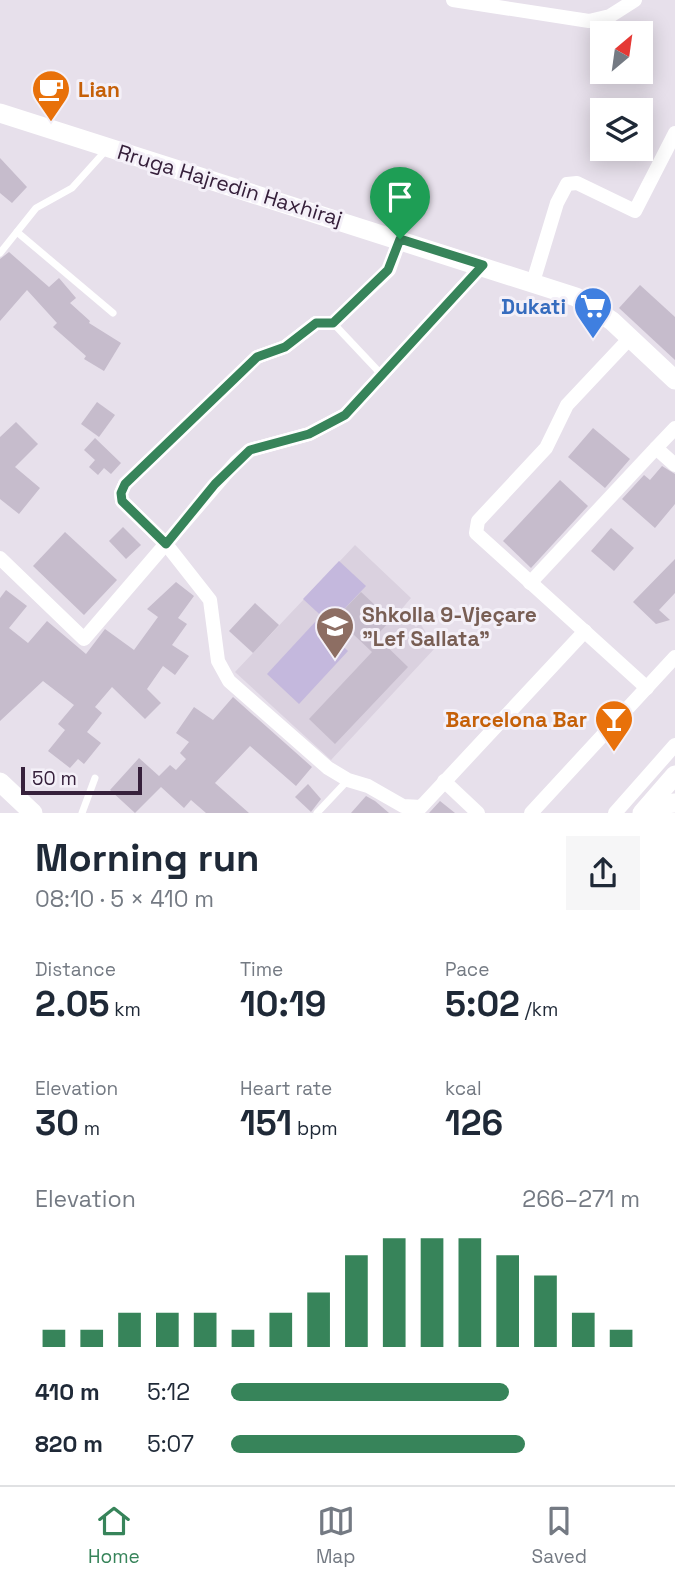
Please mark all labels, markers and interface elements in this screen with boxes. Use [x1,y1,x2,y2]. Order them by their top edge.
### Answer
north arrow [590,21,653,84]
map controls [590,21,653,161]
cafe icon: Lian [30,68,72,123]
place label: Lian [78,76,120,103]
button: layers [590,98,653,161]
street label: Rruga Hajredin Haxhiraj [114,138,346,232]
pin [370,167,430,239]
icon: arrive [381,178,419,216]
supermarket icon: Dukati [572,285,614,340]
place label: Dukati [501,293,566,320]
place label: Shkolla 9-Vjeçare "Lef Sallata" [362,601,537,652]
school or university icon: Shkolla 9-Vjeçare "Lef Sallata" [314,605,356,660]
bar icon: Barcelona Bar [593,698,635,753]
place label: Barcelona Bar [445,706,587,733]
scale bar [21,764,142,796]
text: 50 m [32,766,77,791]
text: Morning run [35,834,260,882]
button: share [566,836,640,910]
text: 08:10 · 5 × 410 m [35,884,214,914]
text: Distance [35,957,116,982]
text: Time [240,957,283,982]
text: Pace [445,957,489,982]
text: 2.05 [35,982,109,1026]
text: 10:19 [240,982,326,1026]
text: 5:02 [445,982,520,1026]
text: km [109,997,141,1022]
text: /km [520,997,558,1022]
text: Elevation [35,1076,118,1101]
text: Heart rate [240,1076,332,1101]
text: kcal [445,1076,482,1101]
text: 30 [35,1101,79,1145]
text: 151 [240,1101,292,1145]
text: 126 [445,1101,503,1145]
text: m [79,1116,100,1141]
text: bpm [292,1116,338,1141]
text: Elevation [35,1184,136,1214]
text: 266–271 m [522,1184,640,1214]
text: 410 m [35,1377,100,1407]
text: 5:12 [147,1377,190,1407]
text: 820 m [35,1429,103,1459]
text: 5:07 [147,1429,194,1459]
tab: Home [88,1502,140,1569]
tab: Map [316,1502,356,1569]
tab: Saved [532,1502,587,1569]

